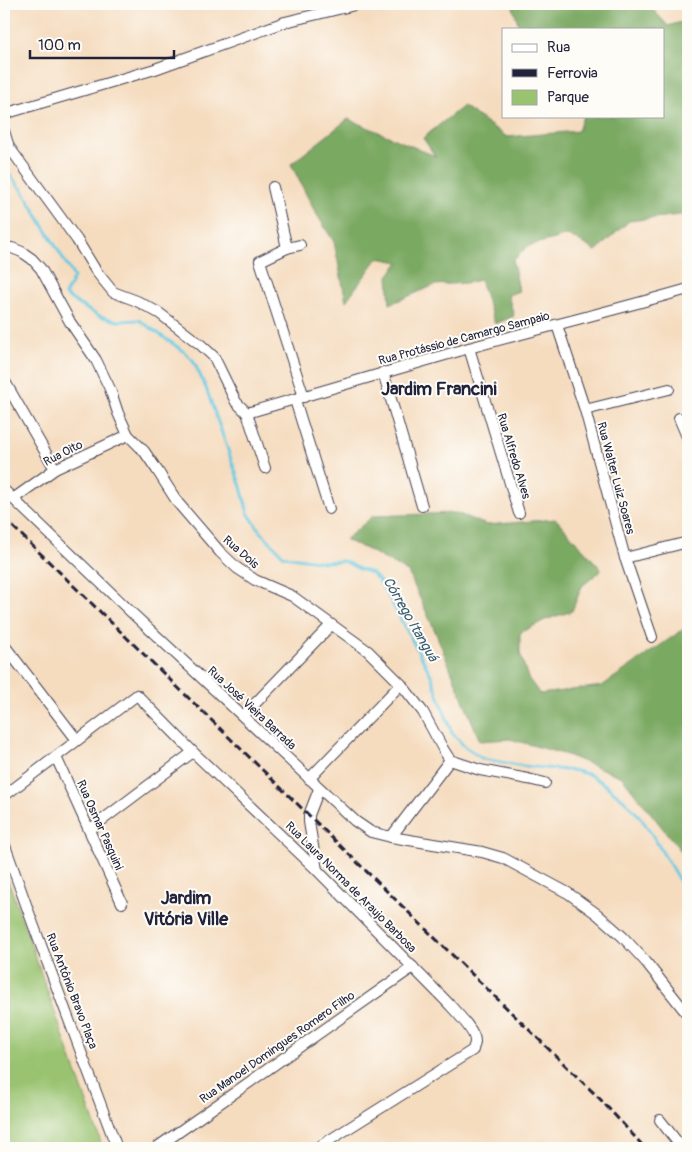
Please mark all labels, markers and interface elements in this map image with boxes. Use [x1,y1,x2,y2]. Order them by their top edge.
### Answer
scale bar [30,28,174,60]
legend [502,28,664,118]
text: 100 m [38,36,81,55]
text: Rua [547,38,570,57]
text: Ferrovia [547,64,598,83]
text: Parque [547,88,590,107]
street label: Rua Protássio de Camargo Sampaio [377,308,552,369]
district label: Jardim Francini [381,378,497,401]
street label: Rua Alfredo Alves [493,412,534,501]
street label: Rua Walter Luiz Soares [593,420,638,537]
street label: Rua Oito [41,437,86,470]
street label: Rua Dois [220,533,262,572]
water label: Córrego Itanguá [380,574,442,666]
street label: Rua José Vieira Barrada [204,663,299,754]
street label: Rua Osmar Pasquini [73,778,126,873]
street label: Rua Laura Norma de Araujo Barbosa [282,819,420,956]
district label: Jardim Vitória Ville [144,887,229,931]
street label: Rua Antônio Bravo Plaça [42,931,101,1052]
street label: Rua Manoel Domingues Romero Filho [197,988,358,1107]

